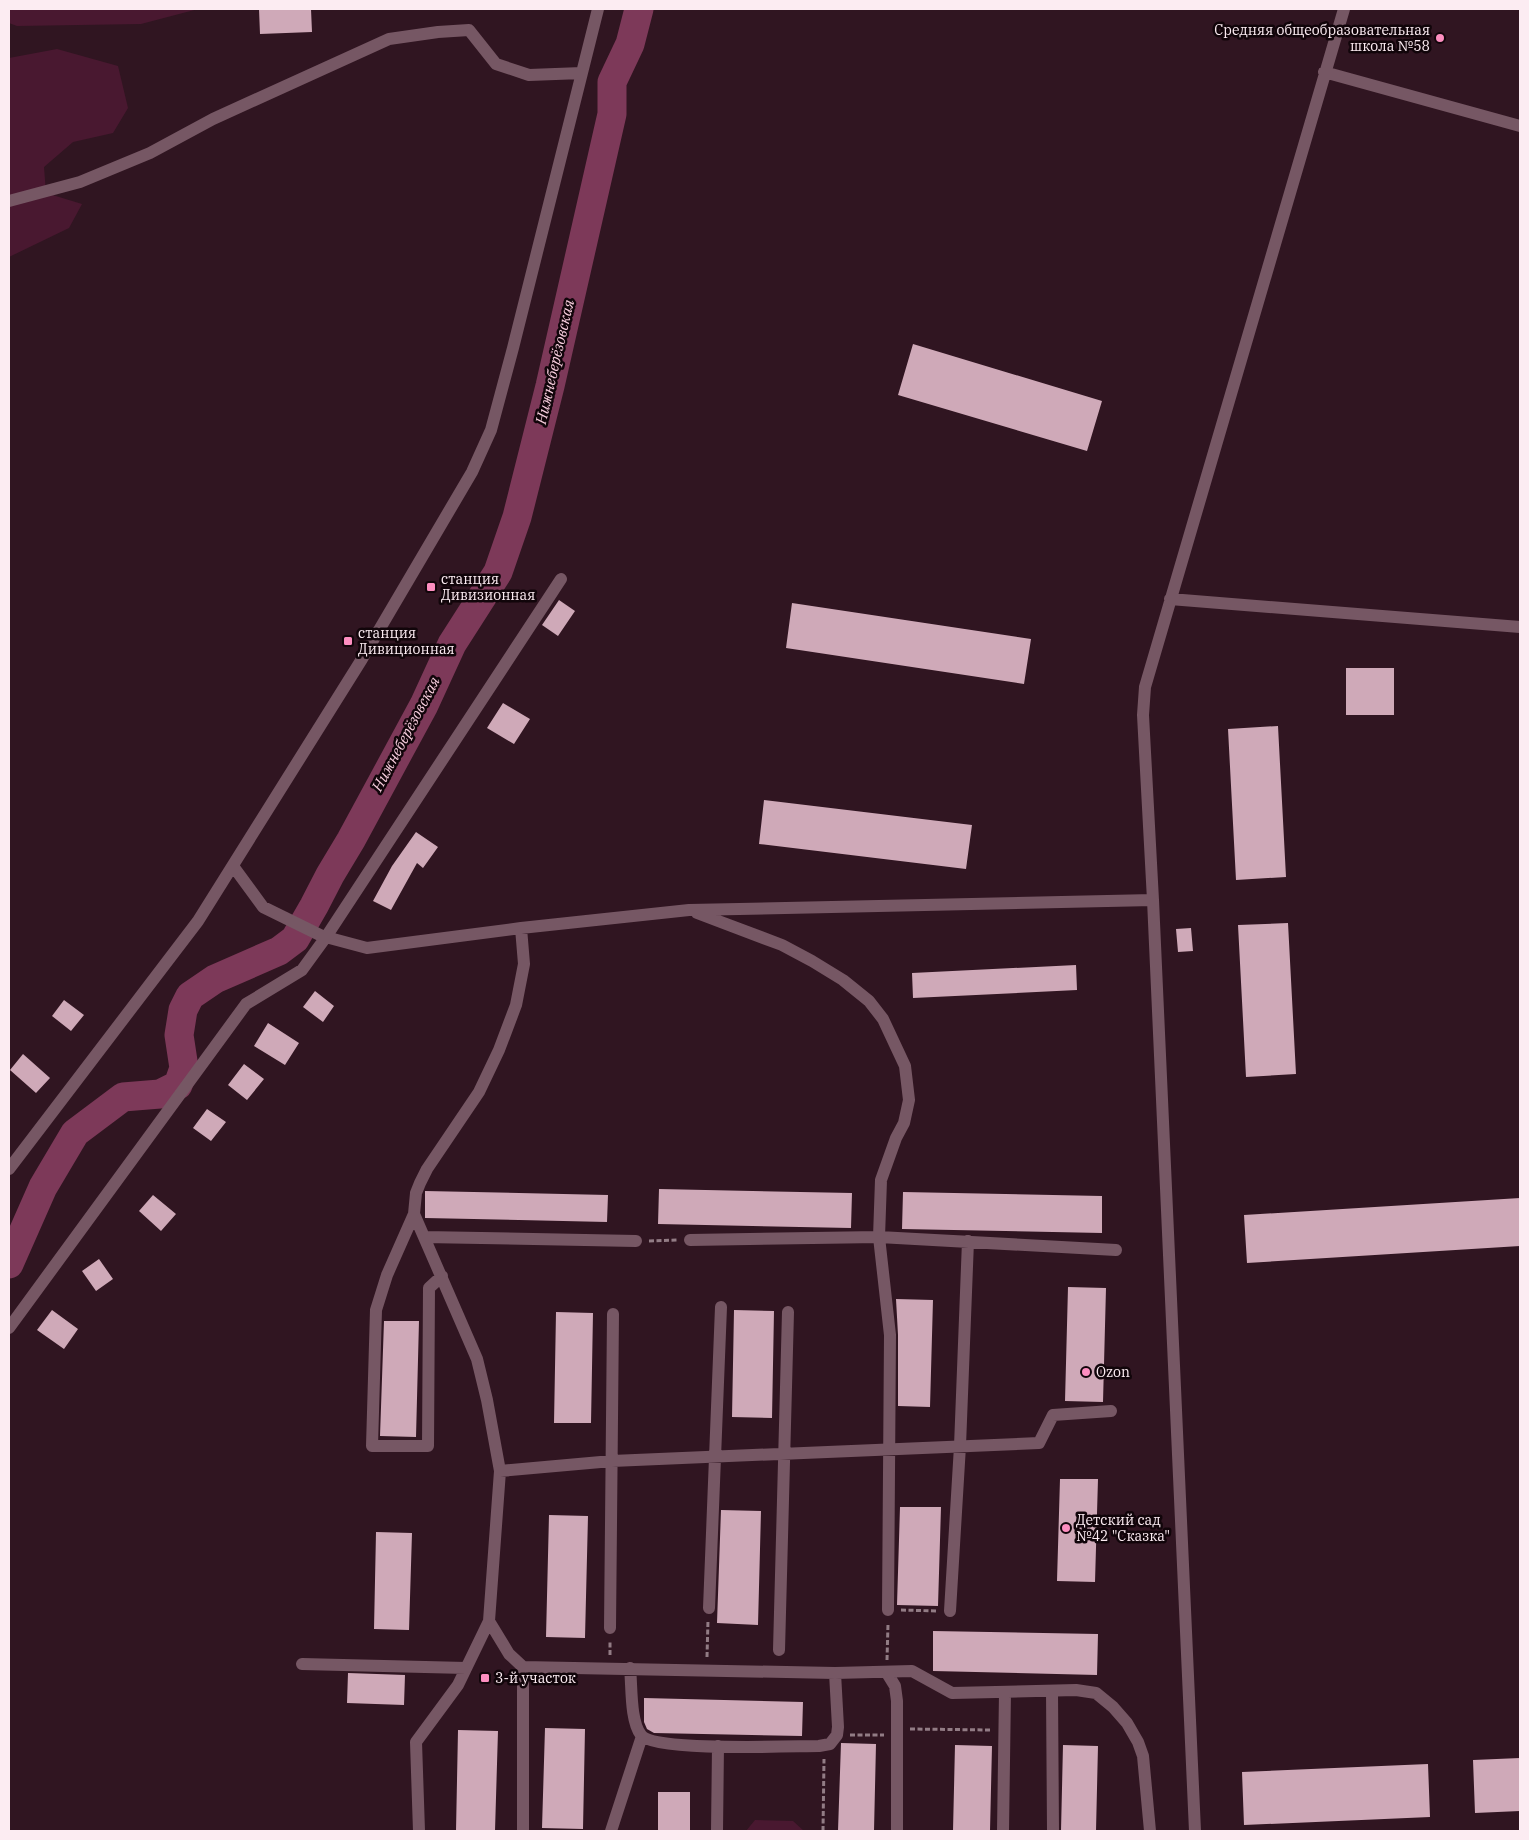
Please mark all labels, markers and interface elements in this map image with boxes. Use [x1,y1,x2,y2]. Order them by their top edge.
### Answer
place label: Средняя общеобразовательная школа №58 [1214,21,1430,55]
marker: Средняя общеобразовательная школа №58 [1434,32,1446,44]
water label: Нижнеберёзовская [531,298,578,427]
place label: станция Дивизионная [441,570,535,604]
marker: станция Дивизионная [425,581,437,593]
place label: станция Дивиционная [358,624,455,658]
marker: станция Дивиционная [342,635,354,647]
water label: Нижнеберёзовская [367,673,444,795]
place label: Ozon [1096,1363,1130,1381]
marker: Ozon [1080,1366,1092,1378]
place label: Детский сад №42 "Сказка" [1076,1511,1170,1545]
marker: Детский сад №42 "Сказка" [1060,1522,1072,1534]
place label: 3-й участок [495,1669,576,1687]
marker: 3-й участок [479,1672,491,1684]

